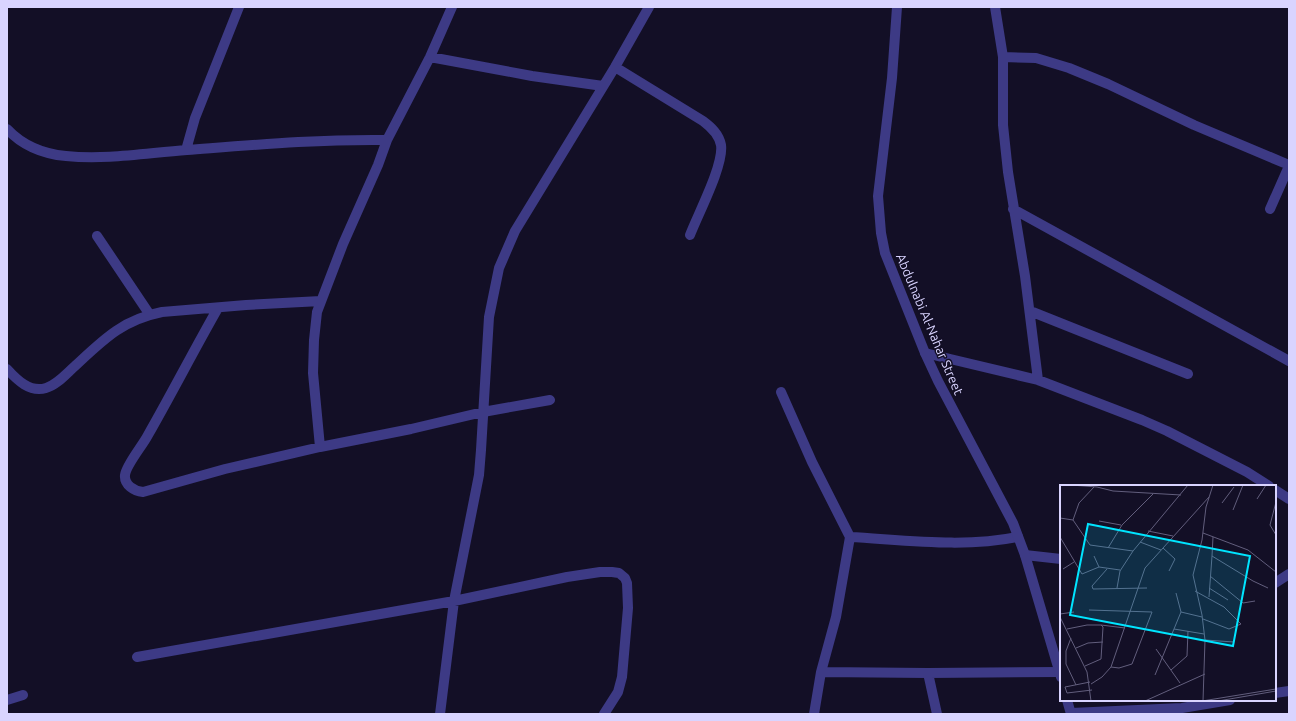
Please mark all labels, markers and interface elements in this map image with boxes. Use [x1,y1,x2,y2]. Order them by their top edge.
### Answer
street label: Abdulnabi Al-Nahar Street [894,251,966,397]
inset map [1060,485,1276,701]

